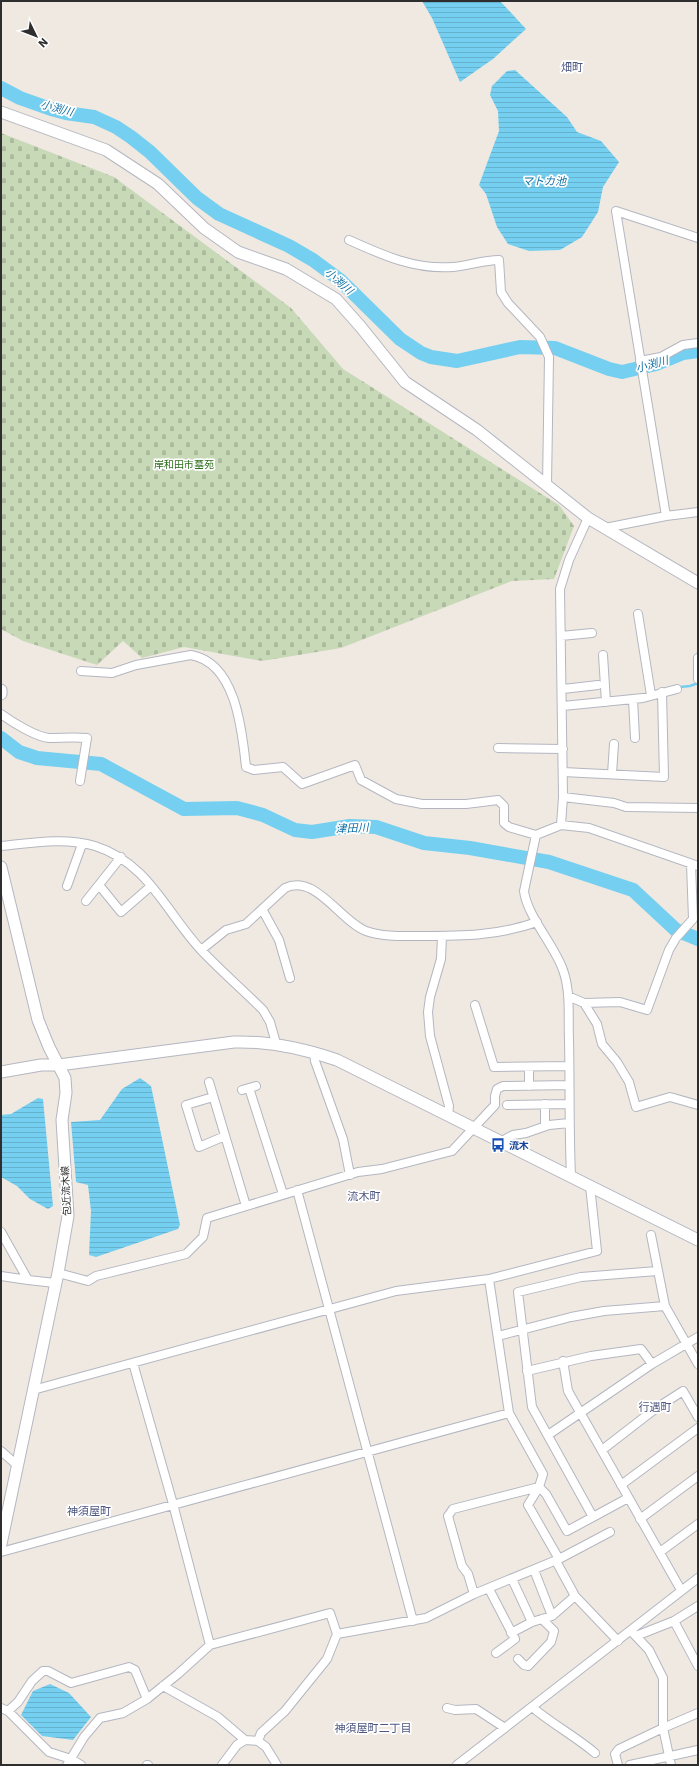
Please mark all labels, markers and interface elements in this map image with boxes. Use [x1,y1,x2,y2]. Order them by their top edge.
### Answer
north arrow [16,16,56,56]
text: N [35,35,51,51]
district label: 畑町 [561,60,583,74]
water label: 小渕川 [39,97,76,119]
water label: マトカ池 [522,174,567,188]
water label: 小渕川 [322,265,357,298]
water label: 小渕川 [634,353,671,375]
park label: 岸和田市墓苑 [154,458,214,471]
water label: 津田川 [335,820,370,836]
bus stop icon: 流木 [490,1137,506,1153]
place label: 流木 [509,1139,529,1152]
street label: 包近流木線 [58,1166,74,1216]
district label: 流木町 [348,1189,381,1203]
district label: 行遇町 [639,1400,672,1414]
district label: 神須屋町 [67,1504,111,1518]
district label: 神須屋町二丁目 [335,1721,412,1735]

